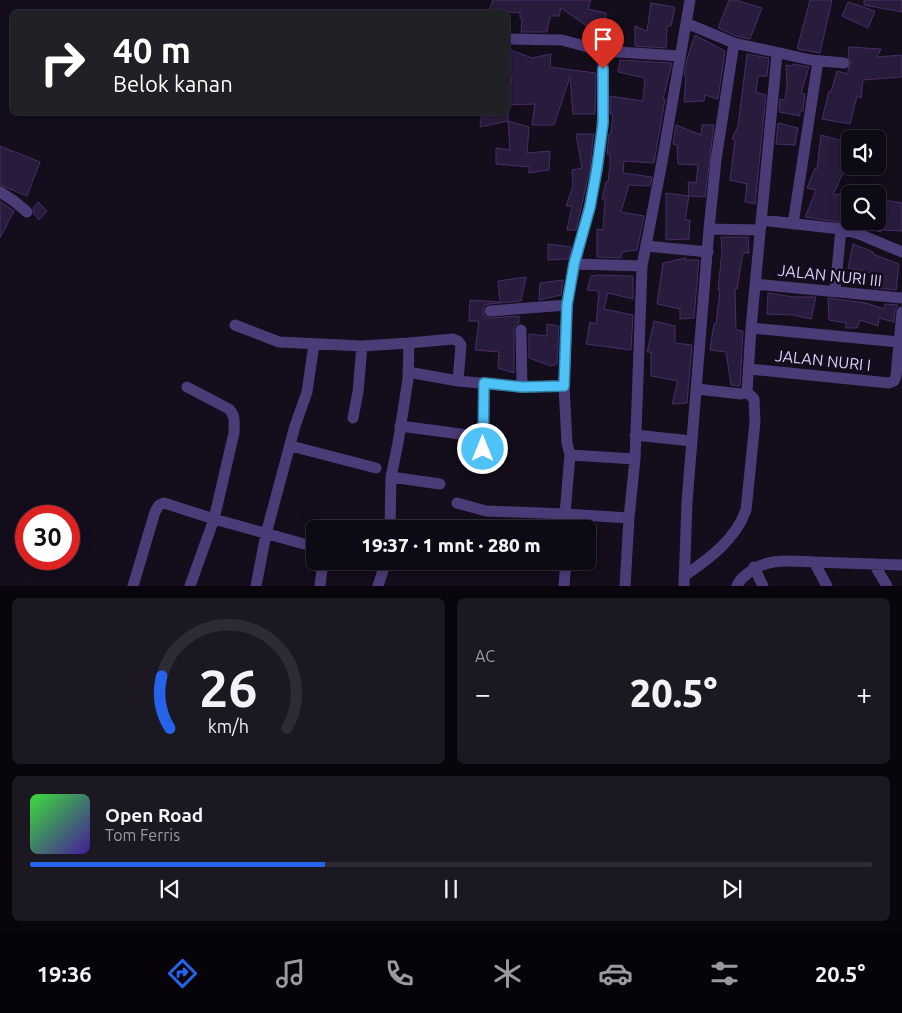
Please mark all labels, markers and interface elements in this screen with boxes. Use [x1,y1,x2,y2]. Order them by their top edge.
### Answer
pin [582,18,624,69]
icon: arrive [589,25,617,53]
icon: right [30,30,95,95]
text: 40 m [113,30,191,70]
text: Belok kanan [113,71,233,96]
map controls [841,130,886,230]
button: sound [841,130,886,175]
button: search [841,185,886,230]
street label: JALAN NURI III [777,261,883,289]
street label: JALAN NURI I [774,346,872,374]
position arrow [456,422,508,474]
speed limit sign: 30 [15,505,80,570]
text: 19:37 · 1 mnt · 280 m [361,534,541,556]
text: AC [475,647,495,665]
text: 26 [199,659,258,717]
text: 20.5° [630,672,717,714]
text: − [475,678,491,709]
text: + [856,678,872,709]
text: km/h [208,716,249,736]
text: Open Road [105,804,203,826]
text: Tom Ferris [105,826,180,844]
icon: previous [156,875,184,903]
icon: pause [437,875,465,903]
icon: next [718,875,746,903]
icon: directions [165,956,200,991]
icon: music [273,956,308,991]
icon: phone [382,956,417,991]
icon: climate [490,956,525,991]
icon: car [598,956,633,991]
icon: filters [707,956,742,991]
text: 19:36 [37,961,92,986]
text: 20.5° [815,961,865,986]

